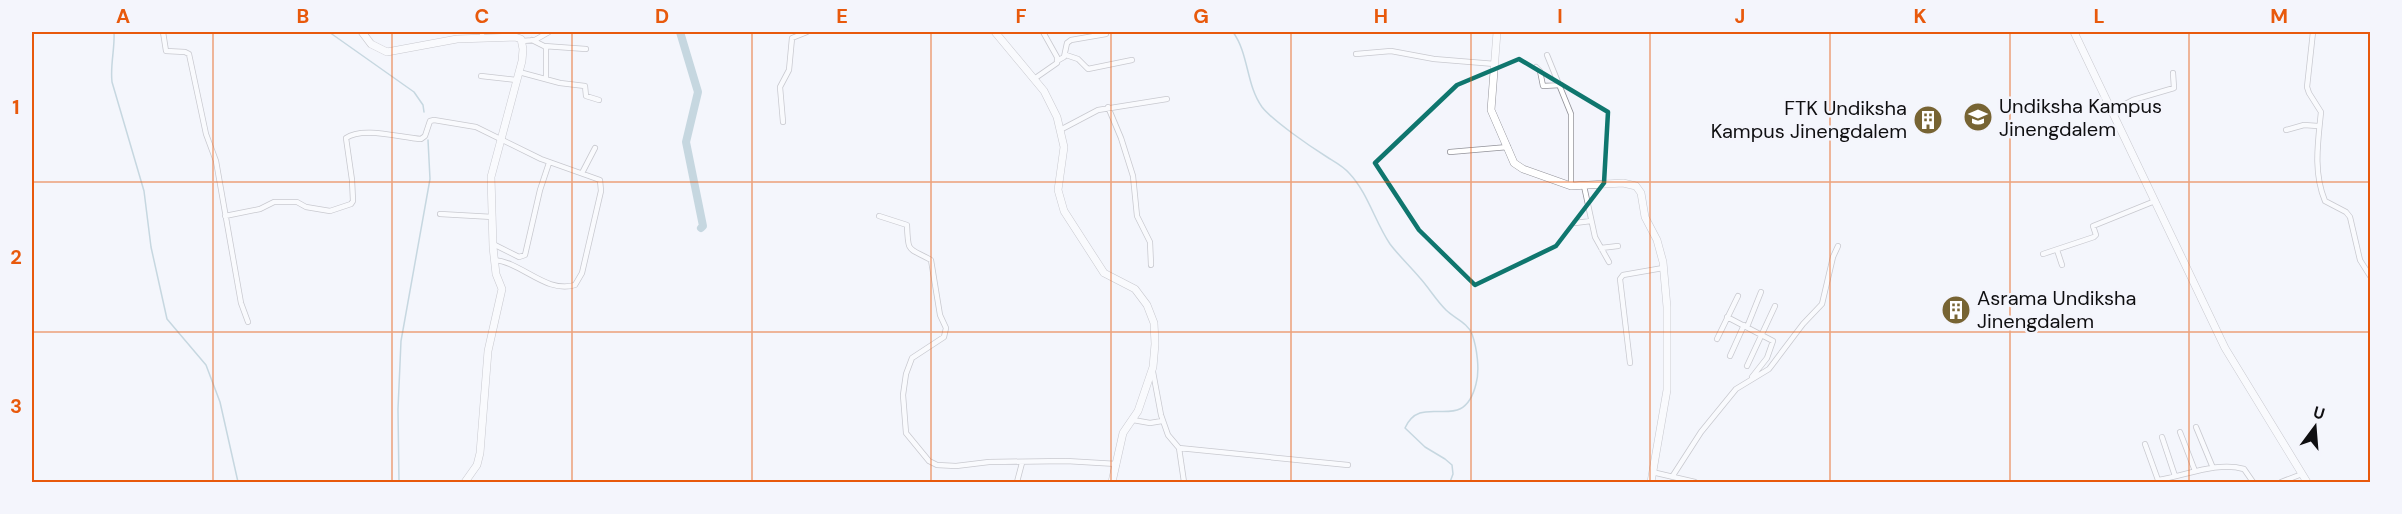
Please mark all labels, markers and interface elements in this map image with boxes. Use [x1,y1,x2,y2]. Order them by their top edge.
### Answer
text: A [116,3,130,29]
text: B [297,3,309,29]
text: C [475,3,489,29]
text: D [655,3,669,29]
text: E [836,3,848,29]
text: F [1015,3,1027,29]
text: G [1193,3,1209,29]
text: H [1374,3,1388,29]
text: I [1557,3,1563,29]
text: J [1735,3,1745,29]
text: K [1913,3,1927,29]
text: L [2093,3,2105,29]
text: M [2270,3,2288,29]
place label: Undiksha Kampus Jinengdalem [1999,93,2162,142]
text: 1 [12,94,20,120]
place label: FTK Undiksha Kampus Jinengdalem [1711,95,1907,144]
school or university icon: Undiksha Kampus Jinengdalem [1962,101,1994,133]
building icon: FTK Undiksha Kampus Jinengdalem [1912,104,1944,136]
text: 2 [10,244,22,270]
place label: Asrama Undiksha Jinengdalem [1977,285,2136,334]
building icon: Asrama Undiksha Jinengdalem [1940,294,1972,326]
text: 3 [10,393,22,419]
north arrow [2285,397,2345,457]
text: U [2311,401,2327,425]

